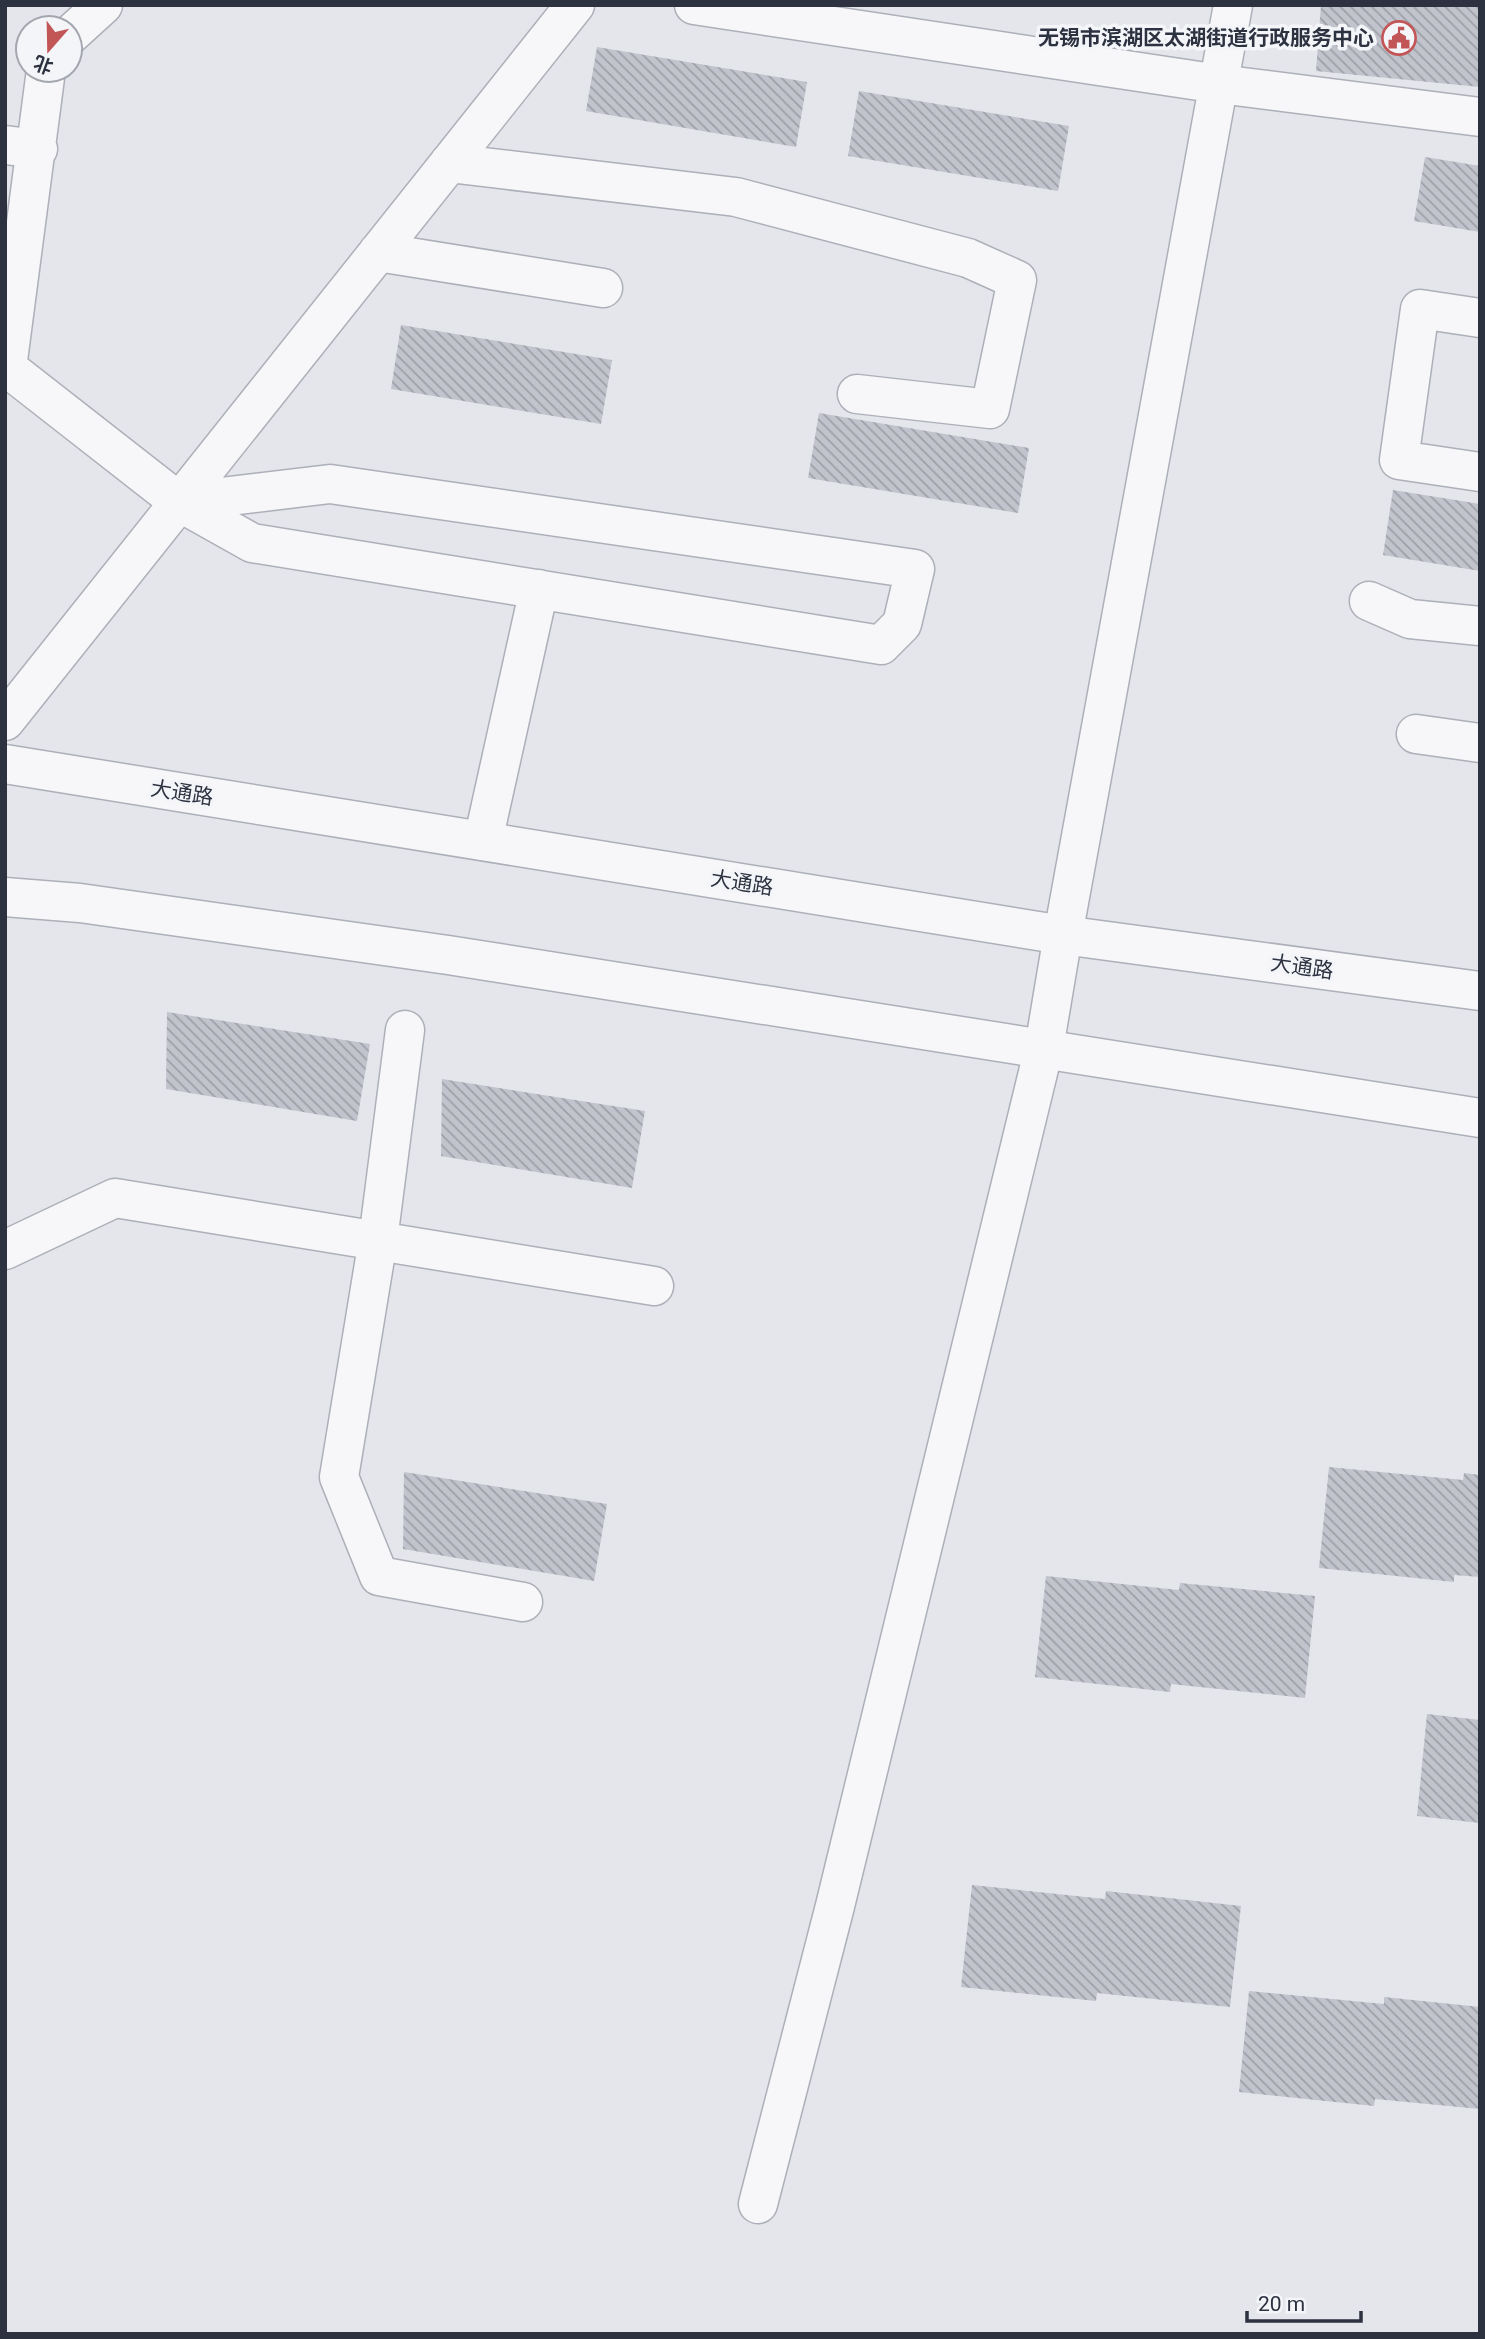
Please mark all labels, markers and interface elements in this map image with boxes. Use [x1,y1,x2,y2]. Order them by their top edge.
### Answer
north arrow [14,14,84,84]
public building icon: 无锡市滨湖区太湖街道行政服务中心 [1380,19,1418,57]
place label: 无锡市滨湖区太湖街道行政服务中心 [1038,26,1374,50]
text: 北 [30,50,56,79]
street label: 大通路 [149,776,215,810]
street label: 大通路 [709,866,775,900]
street label: 大通路 [1269,951,1335,983]
scale bar [1247,2280,1361,2324]
text: 20 m [1258,2292,1305,2316]

